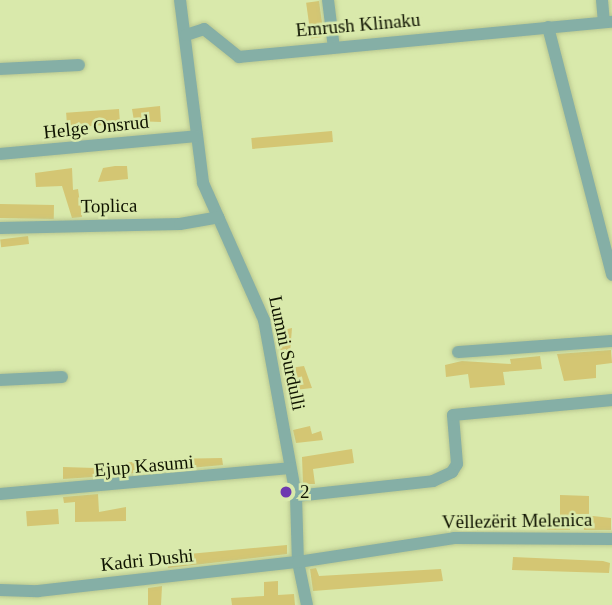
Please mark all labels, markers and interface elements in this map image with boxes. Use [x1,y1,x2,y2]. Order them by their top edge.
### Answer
street label: Emrush Klinaku [295,8,421,42]
street label: Helge Onsrud [42,110,150,144]
street label: Toplica [80,194,138,218]
street label: Lumni Surdulli [264,294,310,412]
street label: Ejup Kasumi [93,450,195,482]
place label: 2 [300,481,309,503]
marker: 2 [278,484,294,500]
street label: Vëllezërit Melenica [442,508,592,534]
street label: Kadri Dushi [99,544,195,576]

